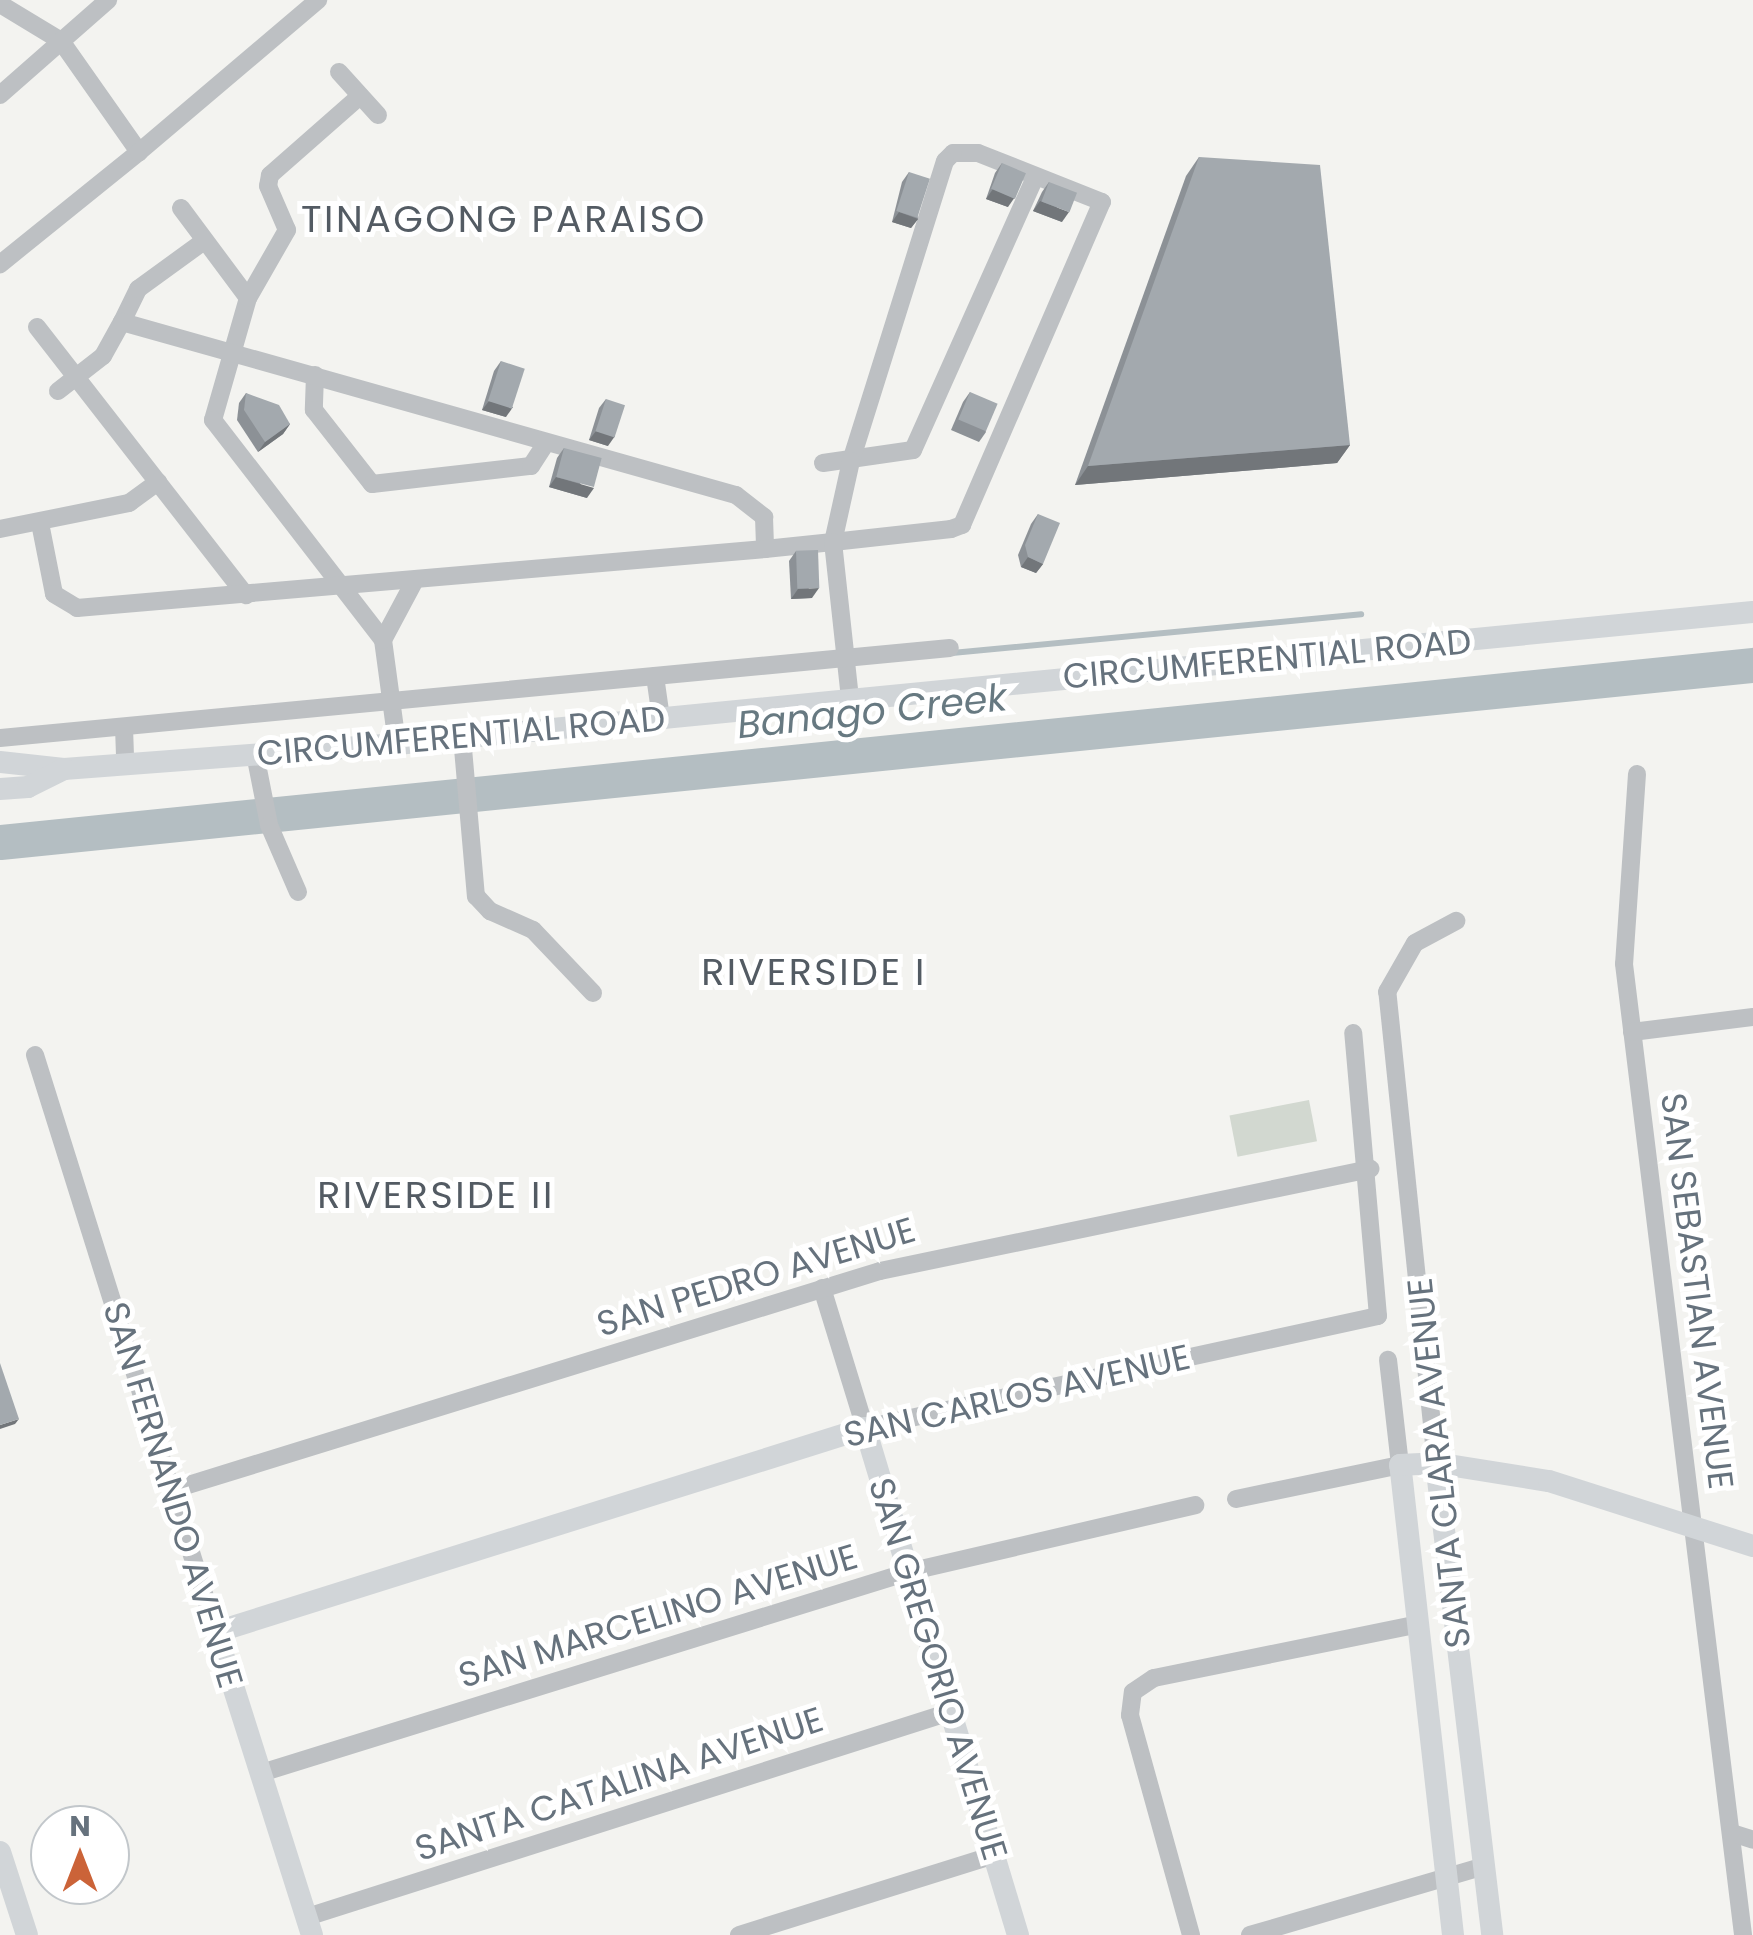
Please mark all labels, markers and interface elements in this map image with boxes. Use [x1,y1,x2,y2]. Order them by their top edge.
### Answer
district label: TINAGONG PARAISO [301,196,707,242]
street label: CIRCUMFERENTIAL ROAD [1061,620,1473,698]
water label: Banago Creek [735,674,1009,748]
street label: CIRCUMFERENTIAL ROAD [255,697,667,775]
district label: RIVERSIDE I [701,949,927,995]
street label: SAN SEBASTIAN AVENUE [1652,1091,1742,1491]
district label: RIVERSIDE II [317,1172,555,1218]
street label: SAN PEDRO AVENUE [592,1209,920,1345]
street label: SANTA CLARA AVENUE [1399,1276,1479,1650]
street label: SAN FERNANDO AVENUE [94,1297,252,1693]
street label: SAN CARLOS AVENUE [840,1336,1194,1456]
street label: SAN GREGORIO AVENUE [860,1473,1016,1865]
street label: SAN MARCELINO AVENUE [454,1535,862,1697]
street label: SANTA CATALINA AVENUE [410,1698,828,1870]
north arrow [30,1805,130,1905]
text: N [69,1807,91,1846]

